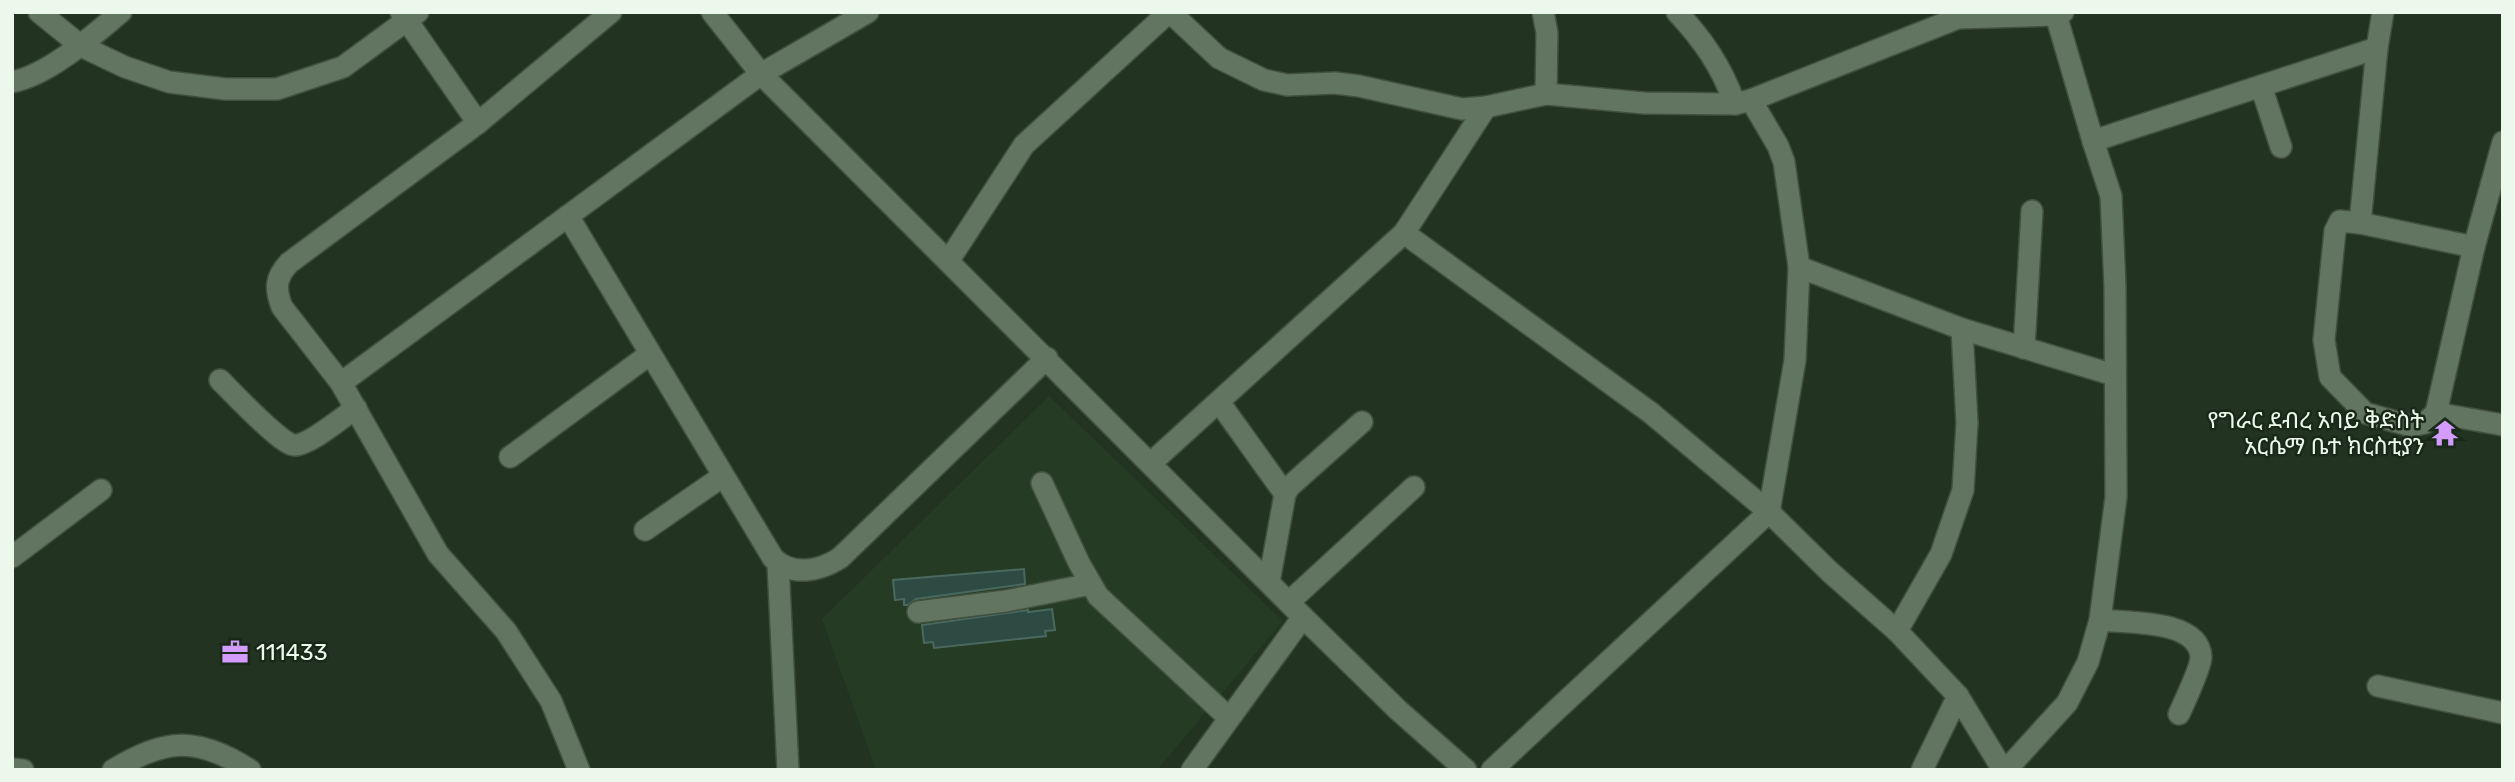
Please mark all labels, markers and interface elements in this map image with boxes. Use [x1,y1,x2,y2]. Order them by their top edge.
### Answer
place label: የግራር ደብረ አባይ ቅድስት አርሴማ ቤተ ክርስቲያን [2208,406,2424,460]
temple icon: የግራር ደብረ አባይ ቅድስት አርሴማ ቤተ ክርስቲያን [2430,418,2460,448]
office icon: 111433 [220,637,250,667]
place label: 111433 [256,638,327,666]

